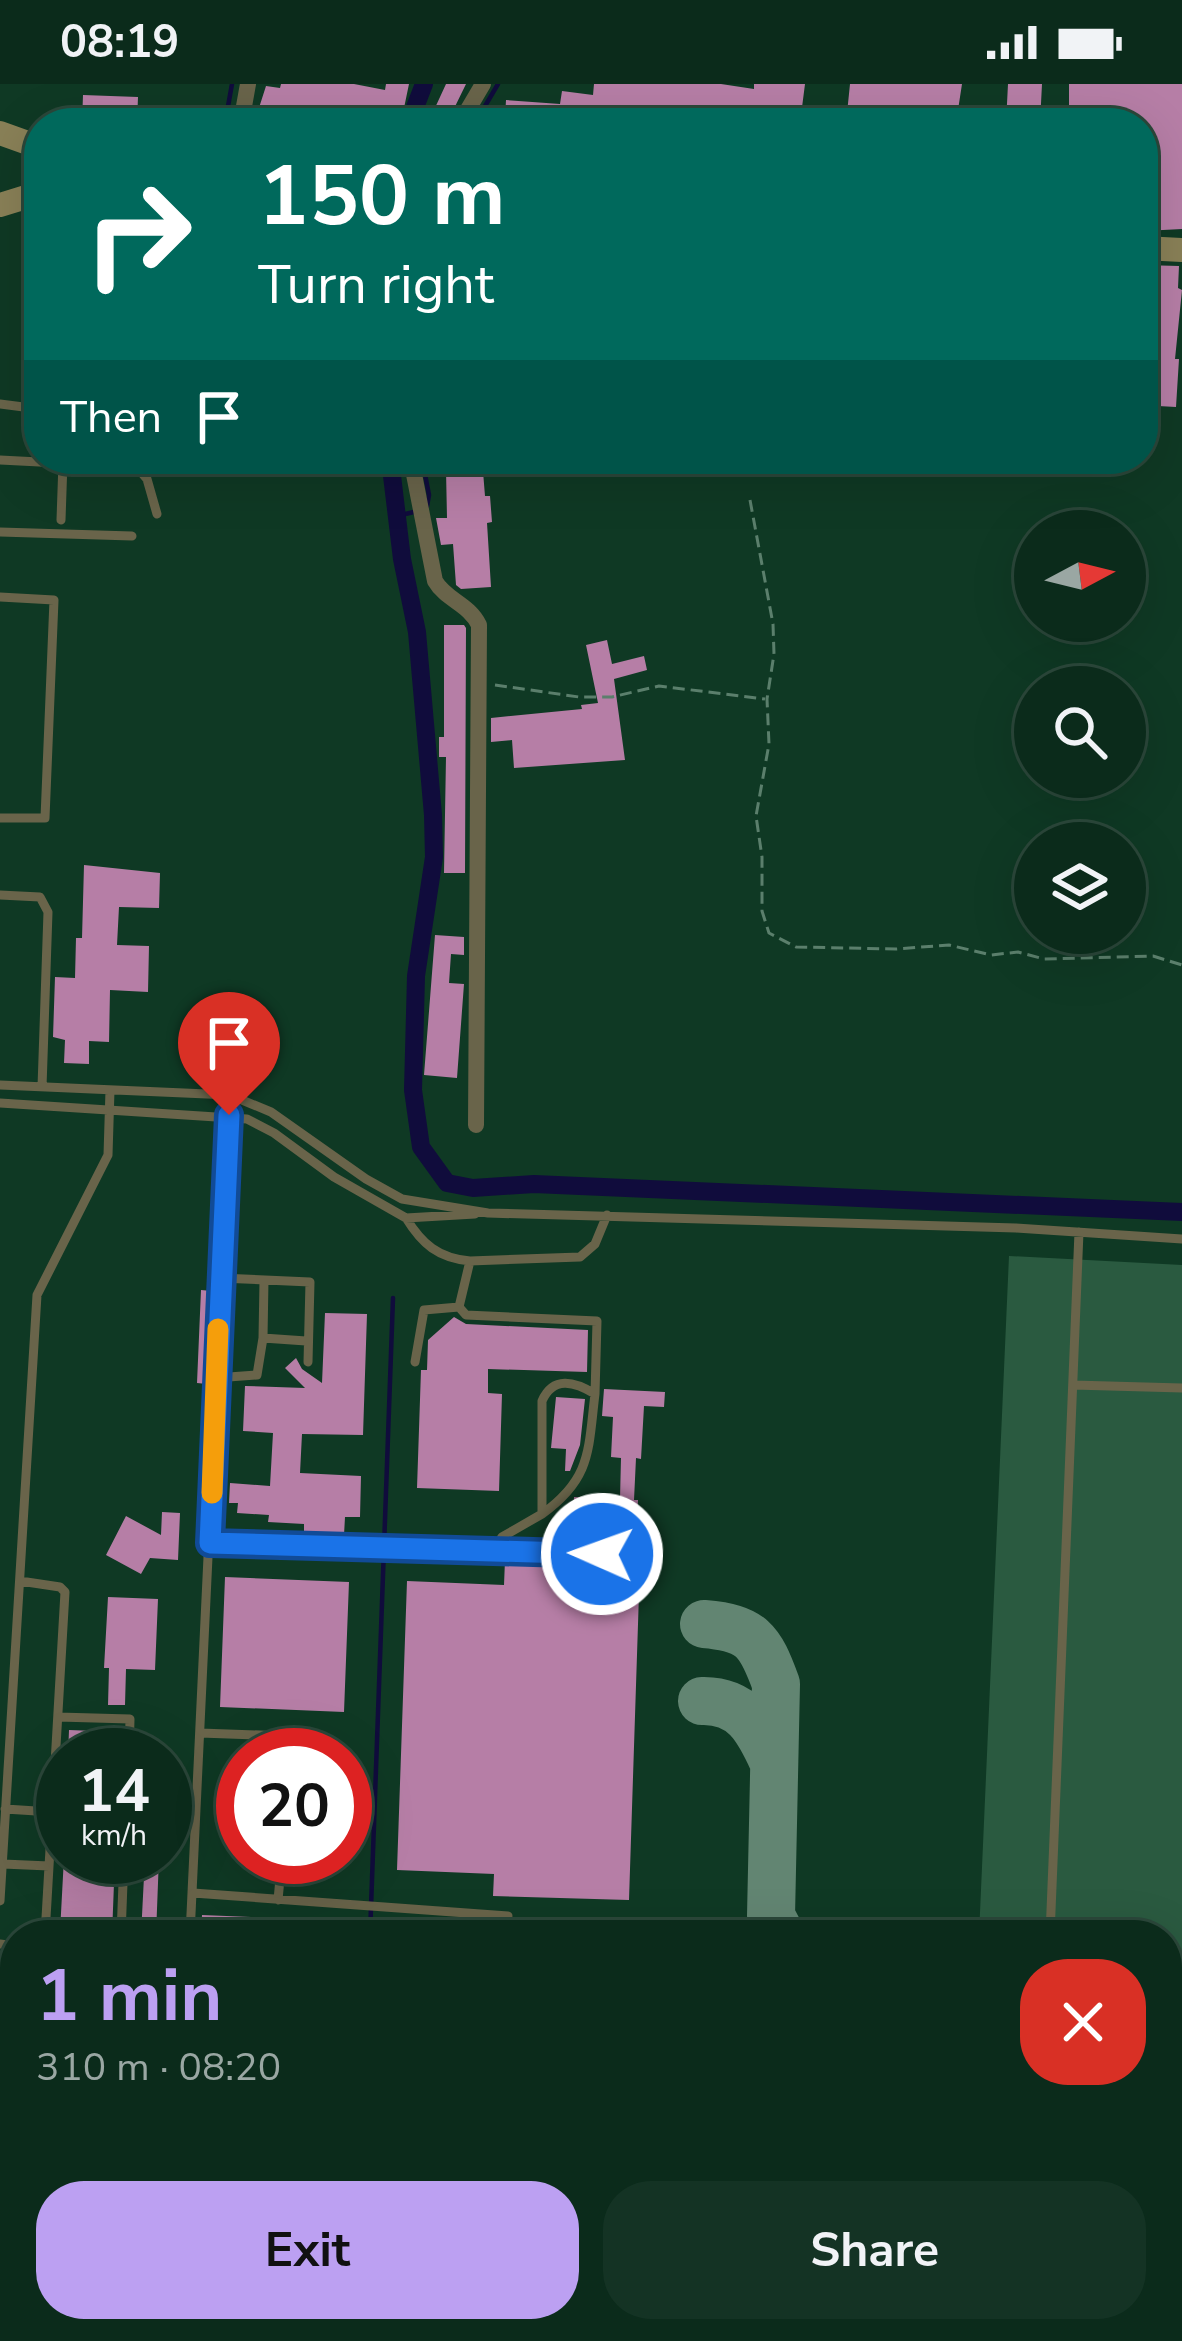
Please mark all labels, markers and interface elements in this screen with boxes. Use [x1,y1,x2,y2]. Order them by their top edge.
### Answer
text: 08:19 [60,12,179,73]
text: 150 m [258,139,506,254]
icon: right [60,156,216,312]
text: Turn right [258,248,494,322]
icon: arrive [186,384,252,450]
text: Then [60,387,162,448]
north arrow [1014,510,1146,642]
map controls [1014,510,1146,954]
button: search [1014,666,1146,798]
button: layers [1014,822,1146,954]
pin [178,992,280,1115]
icon: arrive [196,1010,262,1076]
position arrow [539,1491,665,1617]
speed limit sign: 20 [216,1728,372,1884]
text: 14 [78,1750,150,1832]
text: km/h [81,1815,147,1856]
text: 1 min [36,1947,222,2045]
button: close [1020,1959,1146,2085]
text: 310 m · 08:20 [36,2041,281,2094]
button: Exit [36,2181,579,2319]
button: Share [603,2181,1146,2319]

